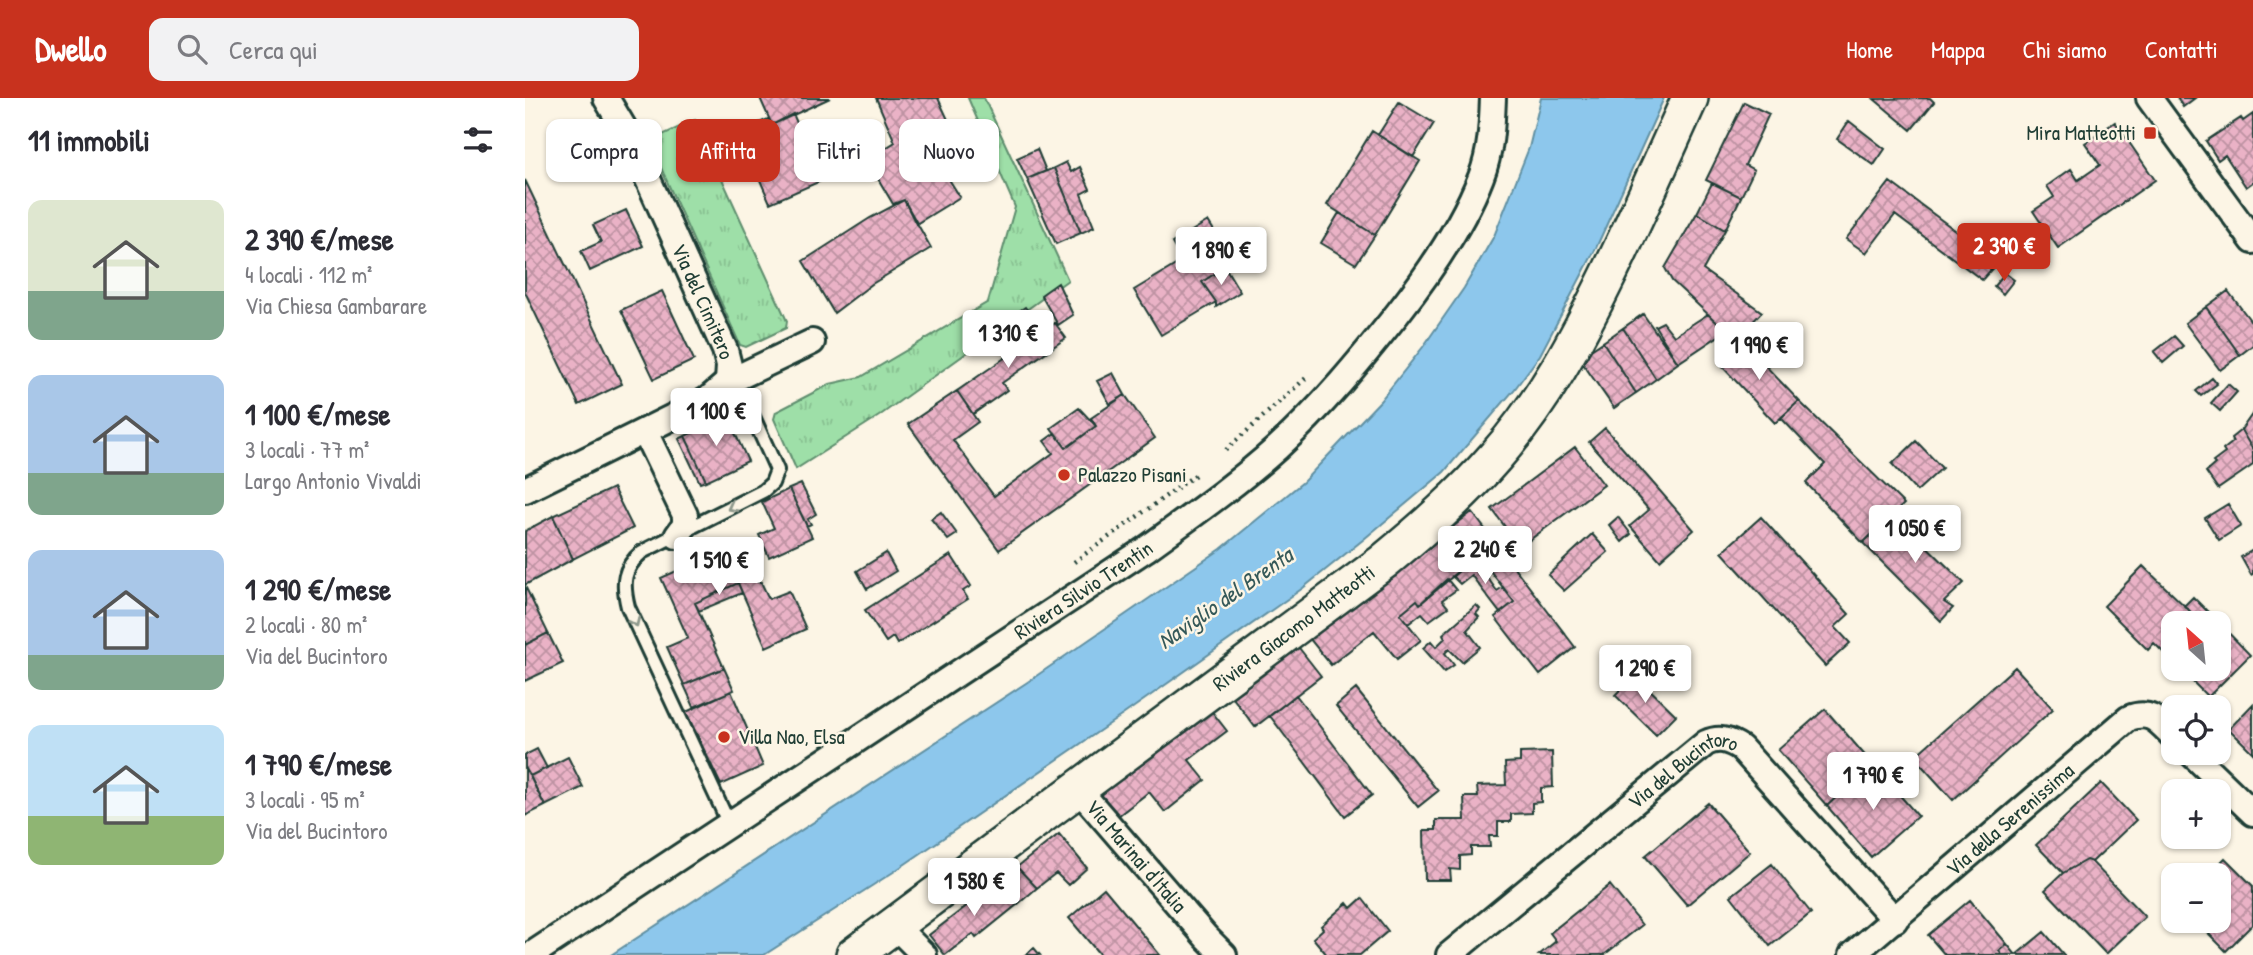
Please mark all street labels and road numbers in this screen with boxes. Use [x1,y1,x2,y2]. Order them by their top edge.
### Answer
street label: Via del Cimitero [665,239,742,362]
street label: Riviera Silvio Trentin [1008,534,1159,646]
street label: Riviera Giacomo Matteotti [1207,558,1381,698]
street label: Via del Bucintoro [1621,725,1744,816]
street label: Via della Serenissima [1939,756,2080,883]
street label: Via Marinai d'Italia [1079,793,1194,919]

